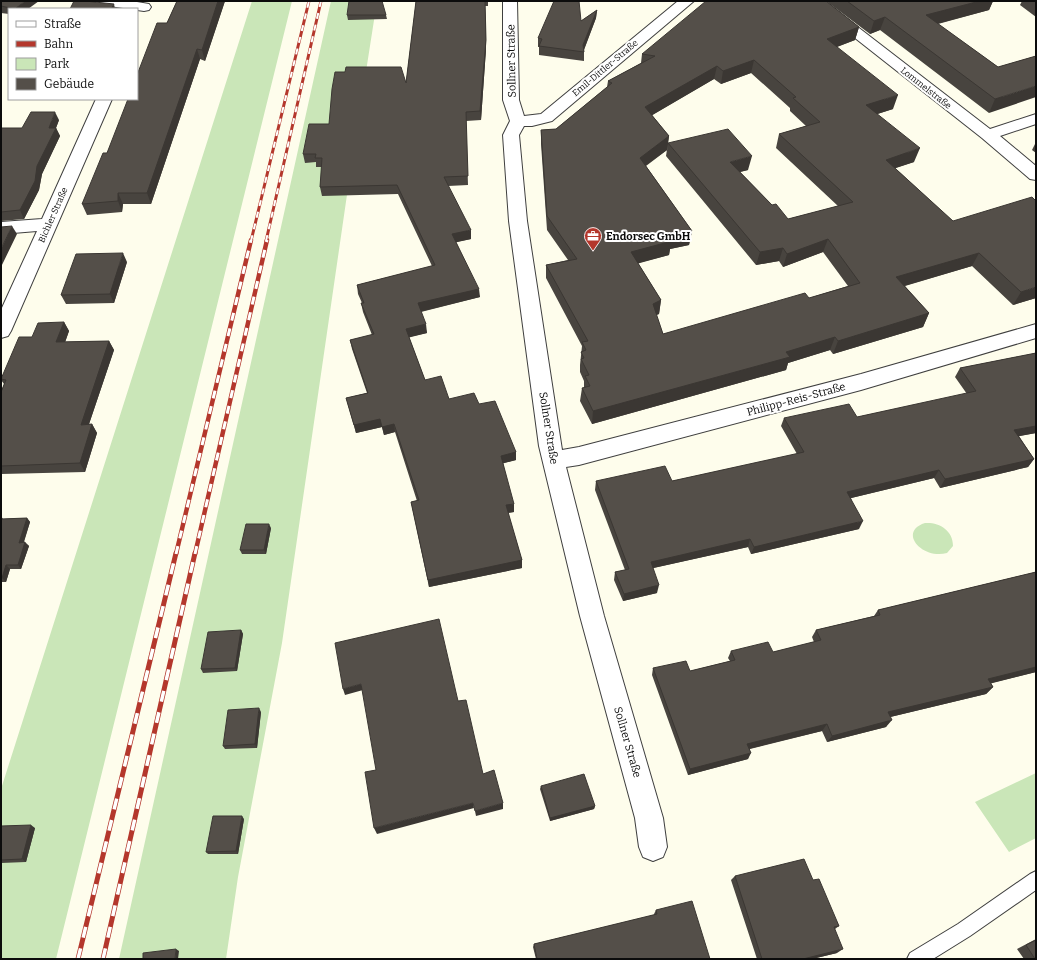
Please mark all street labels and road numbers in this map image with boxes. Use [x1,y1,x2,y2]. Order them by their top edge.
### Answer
street label: Sollner Straße [504,24,519,98]
street label: Emil-Dittler-Straße [570,38,640,98]
street label: Lommelstraße [899,65,953,111]
street label: Bichler Straße [36,186,70,244]
street label: Philipp-Reis-Straße [745,380,847,419]
street label: Sollner Straße [536,391,561,465]
street label: Sollner Straße [611,705,644,779]

